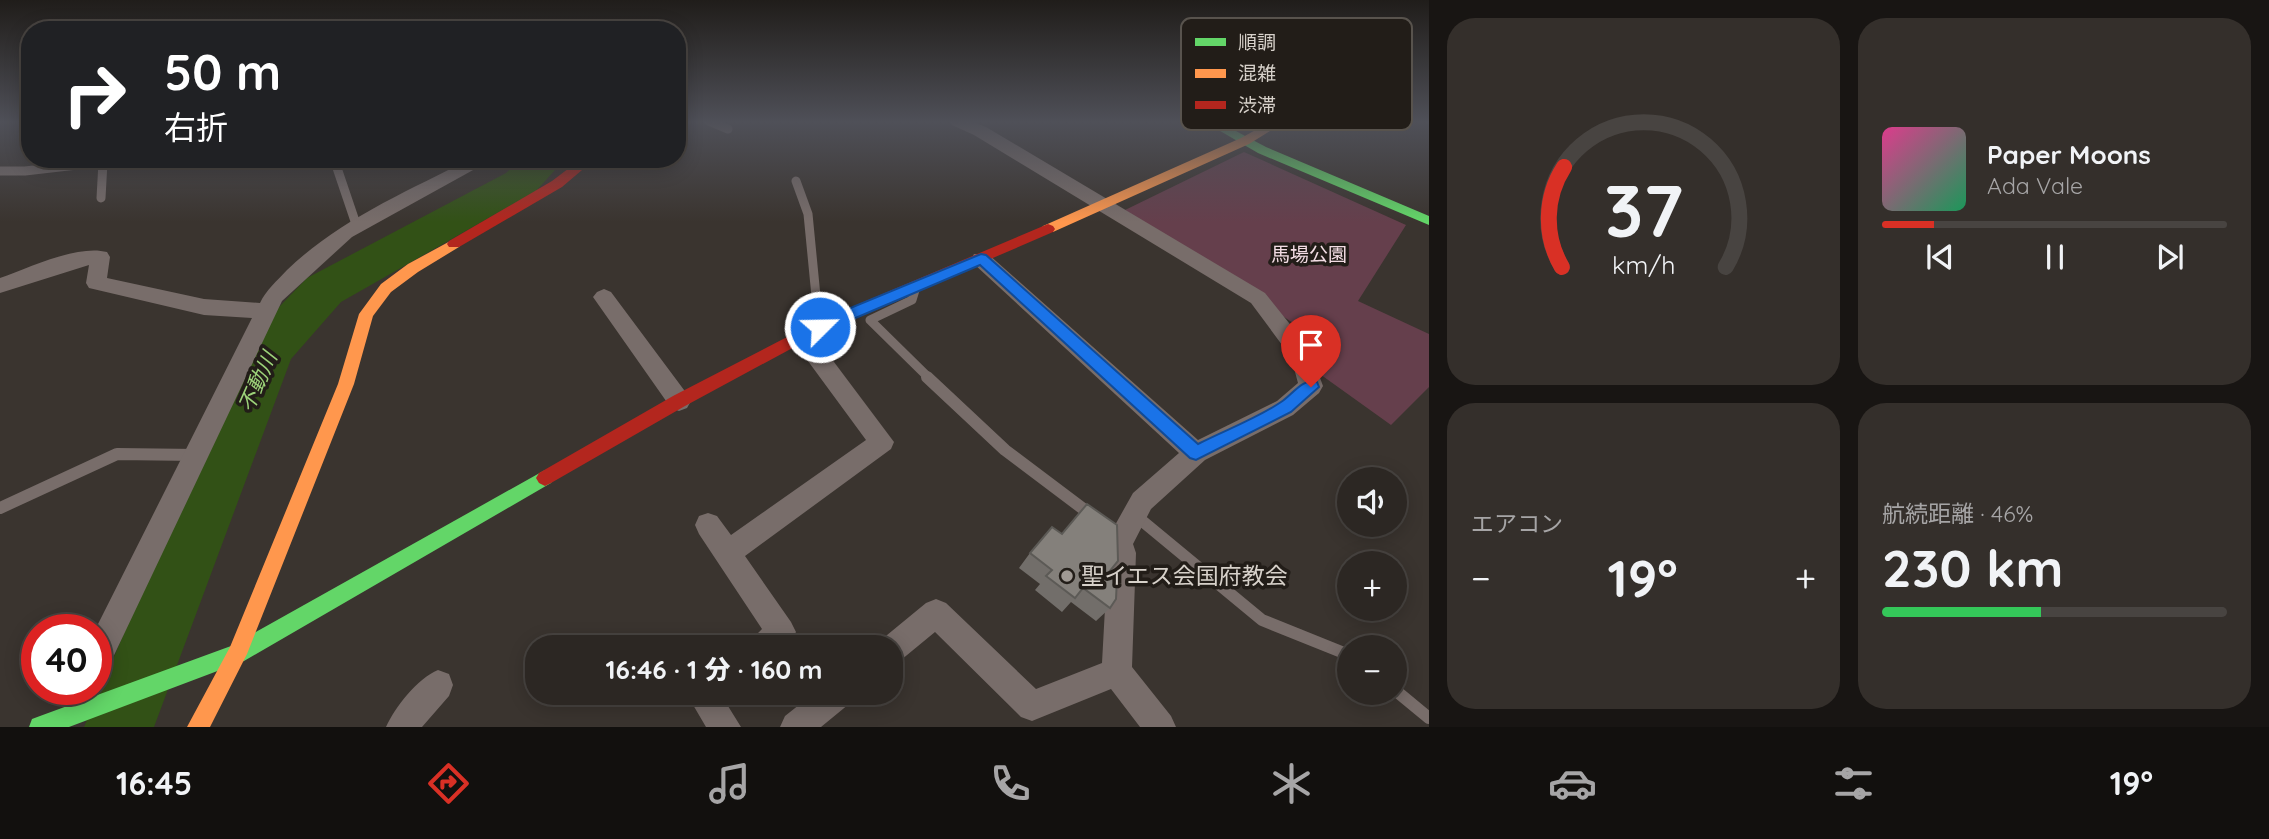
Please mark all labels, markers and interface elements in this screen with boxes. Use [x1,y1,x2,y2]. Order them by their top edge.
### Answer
legend [1181,18,1412,130]
text: 順調 [1238,30,1276,54]
text: 50 m [164,41,281,102]
icon: right [49,49,140,140]
text: 混雑 [1238,61,1276,85]
text: 渋滞 [1238,93,1276,117]
text: 右折 [164,107,228,147]
text: Paper Moons [1987,138,2151,171]
text: 37 [1604,165,1683,256]
text: Ada Vale [1987,171,2083,200]
icon: previous [1921,238,1959,276]
icon: pause [2036,238,2074,276]
icon: next [2151,238,2189,276]
park label: 馬場公園 [1271,242,1347,266]
text: km/h [1612,249,1675,280]
position arrow [783,290,857,364]
pin [1281,315,1341,387]
icon: arrive [1292,326,1330,364]
water label: 不動川 [232,346,283,416]
map controls [1337,467,1407,705]
button: sound [1337,467,1407,537]
text: 航続距離 · 46% [1882,499,2033,528]
text: エアコン [1471,509,1563,538]
text: 230 km [1882,535,2064,600]
text: 19° [1608,545,1678,610]
button: + [1337,551,1407,621]
text: − [1471,554,1491,602]
text: + [1795,554,1816,602]
place label: 聖イエス会国府教会 [1081,561,1288,590]
marker: 聖イエス会国府教会 [1059,568,1075,584]
speed limit sign: 40 [21,614,112,705]
button: − [1337,635,1407,705]
text: 16:46 · 1 分 · 160 m [605,653,823,686]
icon: directions [424,759,473,808]
icon: music [705,759,754,808]
icon: phone [986,759,1035,808]
icon: climate [1267,759,1316,808]
icon: car [1548,759,1597,808]
icon: filters [1829,759,1878,808]
text: 16:45 [116,763,192,803]
text: 19° [2110,763,2153,803]

